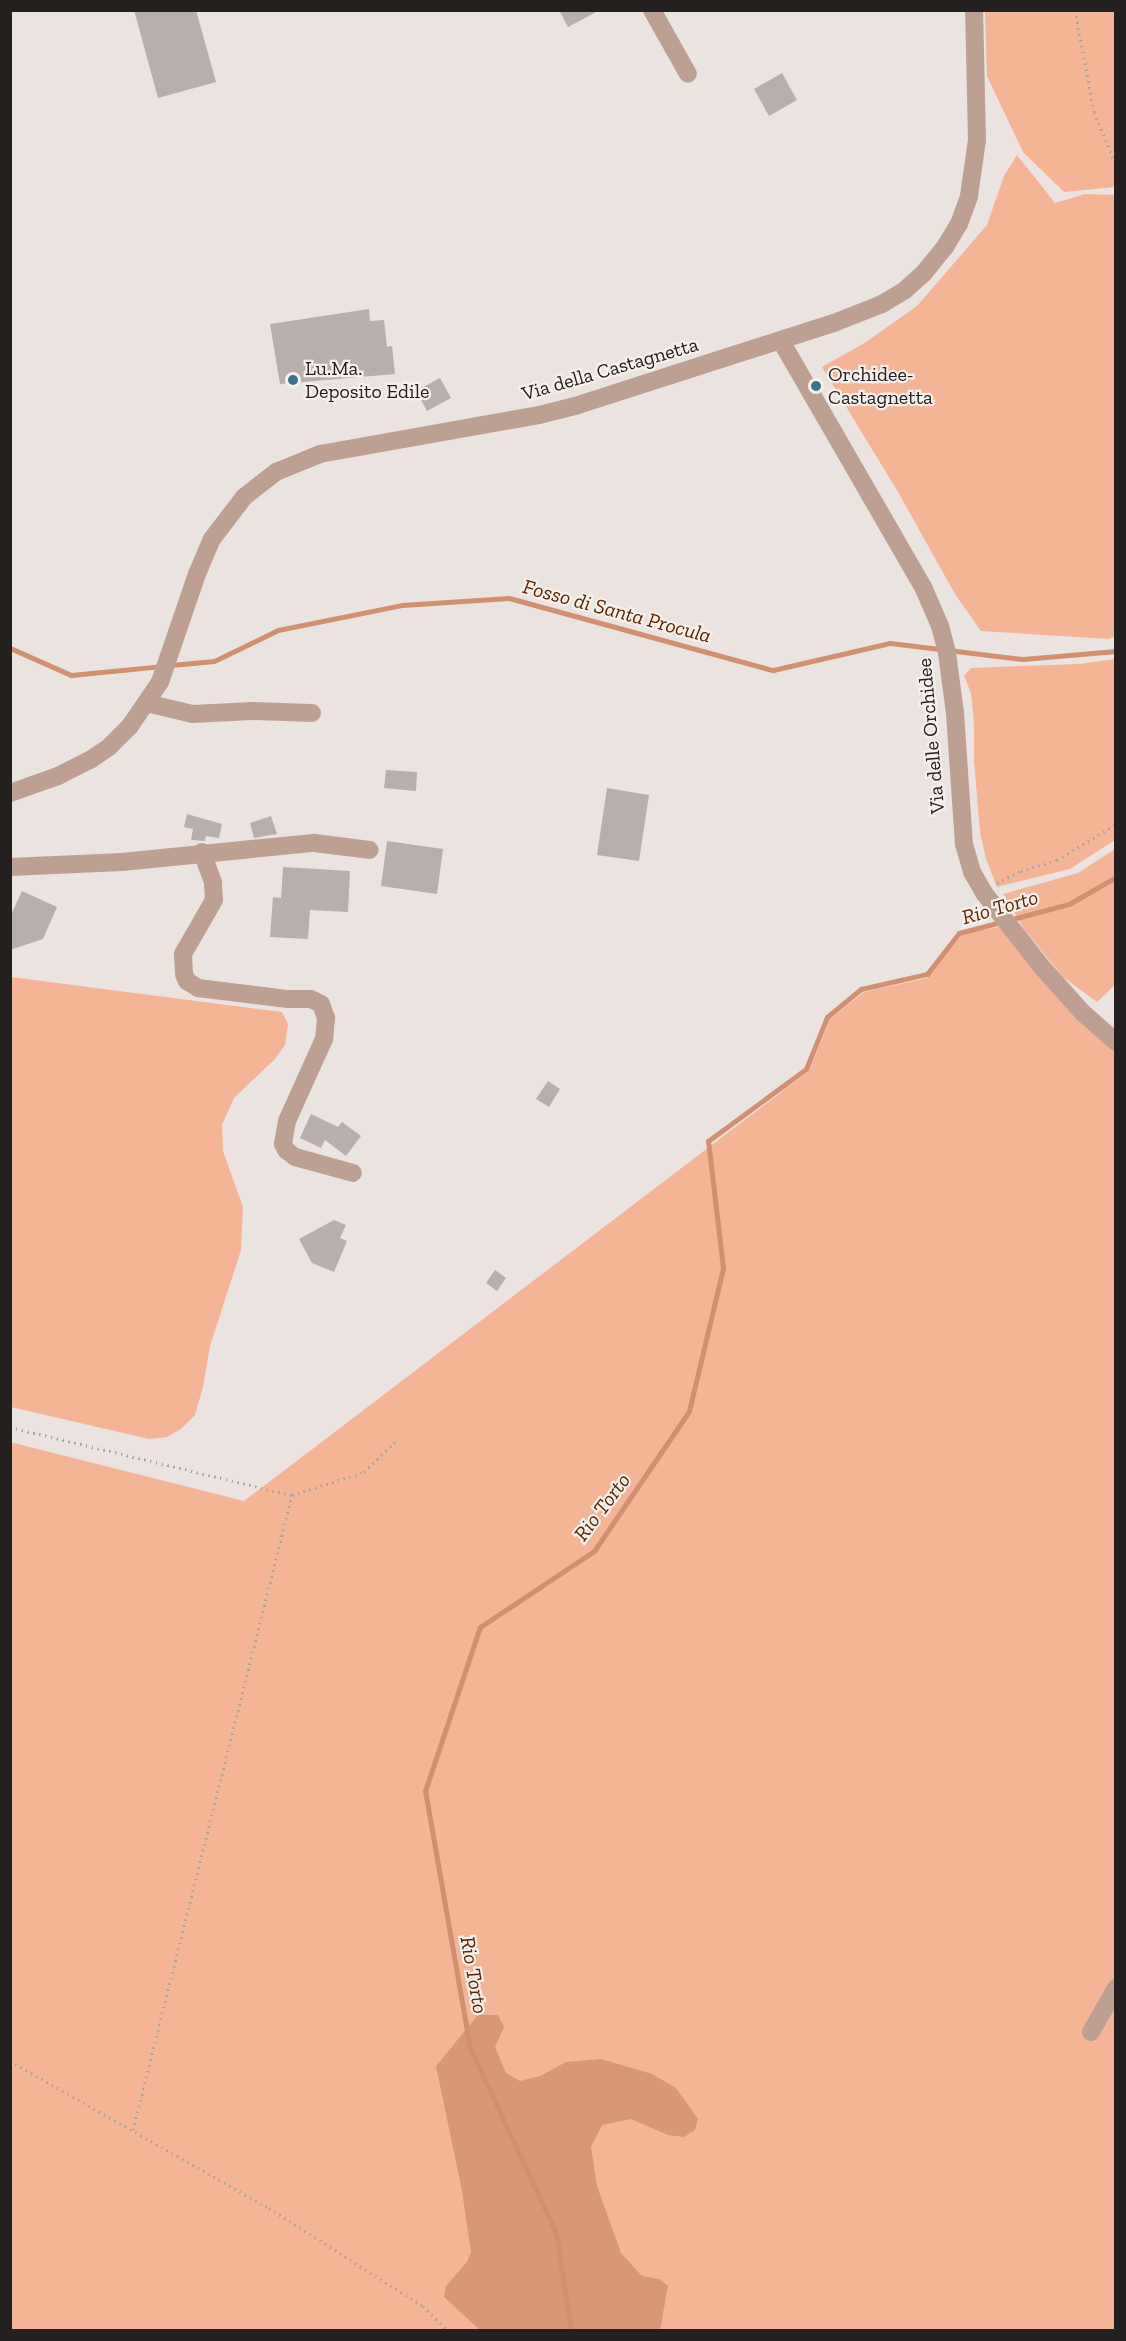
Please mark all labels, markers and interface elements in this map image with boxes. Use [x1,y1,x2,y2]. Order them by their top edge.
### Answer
street label: Via della Castagnetta [519,332,701,406]
place label: Lu.Ma. Deposito Edile [305,356,429,403]
place label: Orchidee- Castagnetta [828,362,933,409]
marker: Lu.Ma. Deposito Edile [286,373,300,387]
marker: Orchidee- Castagnetta [809,379,823,393]
water label: Fosso di Santa Procula [520,574,714,648]
street label: Via delle Orchidee [912,657,950,815]
water label: Rio Torto [959,884,1041,930]
water label: Rio Torto [568,1468,636,1546]
water label: Rio Torto [455,1934,493,2016]

